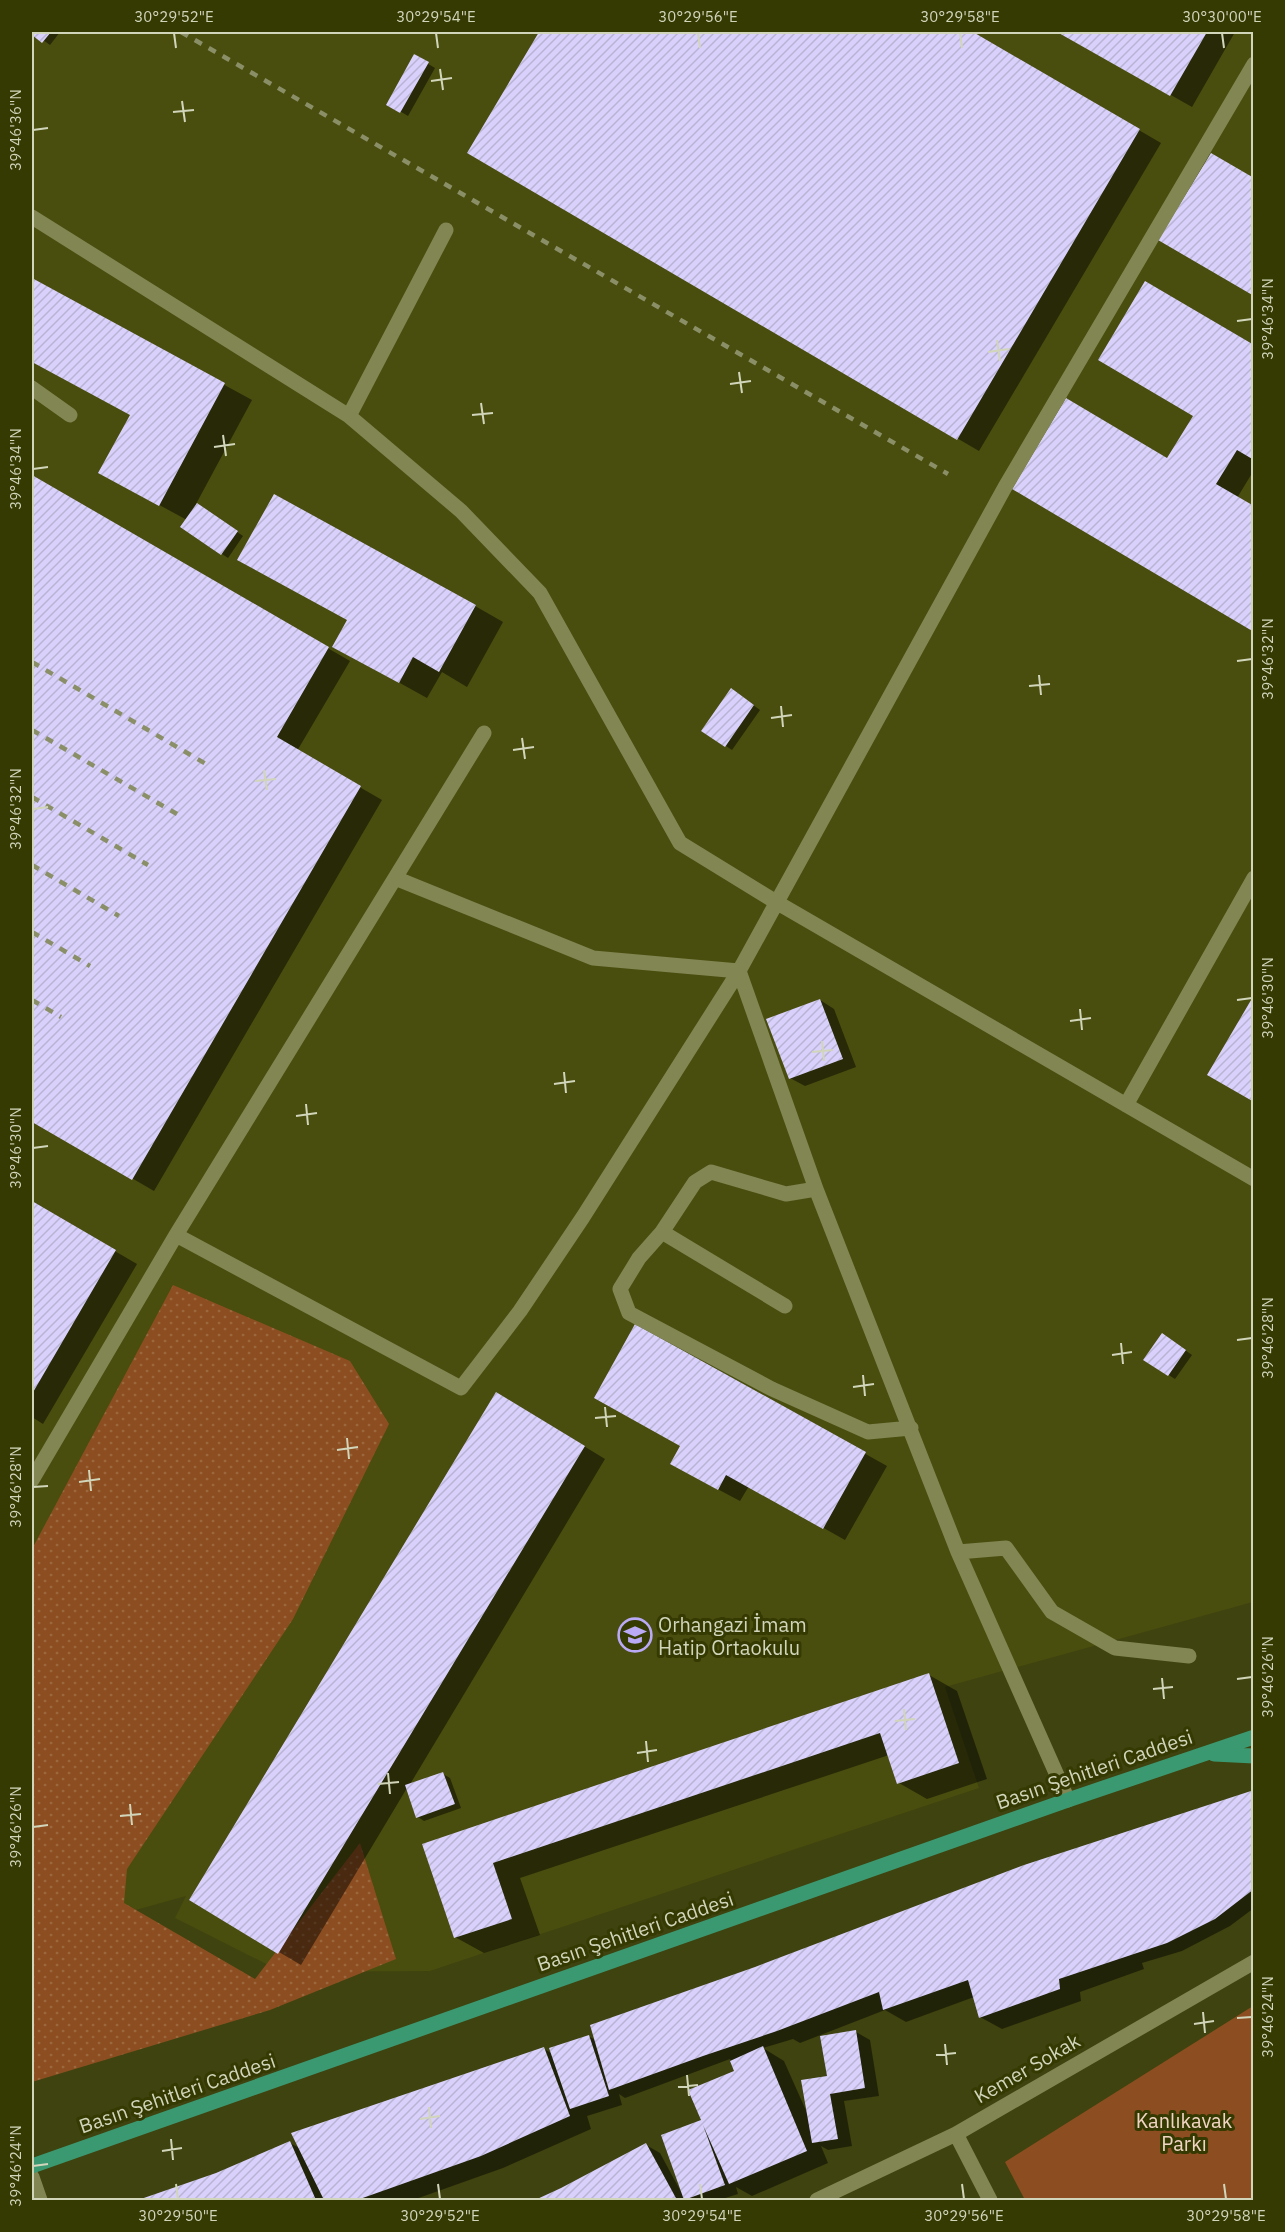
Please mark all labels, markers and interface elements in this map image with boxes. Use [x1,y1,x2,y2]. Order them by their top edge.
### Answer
text: 30°29'52"E [134,7,214,26]
text: 30°29'54"E [396,7,476,26]
text: 30°29'56"E [658,7,738,26]
text: 30°29'58"E [920,7,1000,26]
text: 30°30'00"E [1182,7,1262,26]
text: 39°46'36"N [6,89,25,171]
text: 39°46'34"N [1258,278,1277,360]
text: 39°46'34"N [6,428,25,510]
text: 39°46'32"N [1258,618,1277,700]
text: 39°46'32"N [6,768,25,850]
text: 39°46'30"N [1258,957,1277,1039]
text: 39°46'30"N [6,1107,25,1189]
text: 39°46'28"N [1258,1297,1277,1379]
text: 39°46'28"N [6,1446,25,1528]
place label: Orhangazi İmam Hatip Ortaokulu [658,1611,807,1661]
school or university icon: Orhangazi İmam Hatip Ortaokulu [617,1617,653,1653]
text: 39°46'26"N [1258,1636,1277,1718]
street label: Basın Şehitleri Caddesi [992,1723,1196,1815]
text: 39°46'26"N [6,1786,25,1868]
street label: Basın Şehitleri Caddesi [533,1885,737,1977]
text: 39°46'24"N [1258,1976,1277,2058]
street label: Kemer Sokak [969,2027,1085,2109]
street label: Basın Şehitleri Caddesi [75,2047,279,2139]
park label: Kanlıkavak Parkı [1136,2107,1233,2157]
text: 39°46'24"N [6,2125,25,2207]
text: 30°29'50"E [138,2206,218,2225]
text: 30°29'52"E [400,2206,480,2225]
text: 30°29'54"E [662,2206,742,2225]
text: 30°29'56"E [924,2206,1004,2225]
text: 30°29'58"E [1186,2206,1266,2225]

